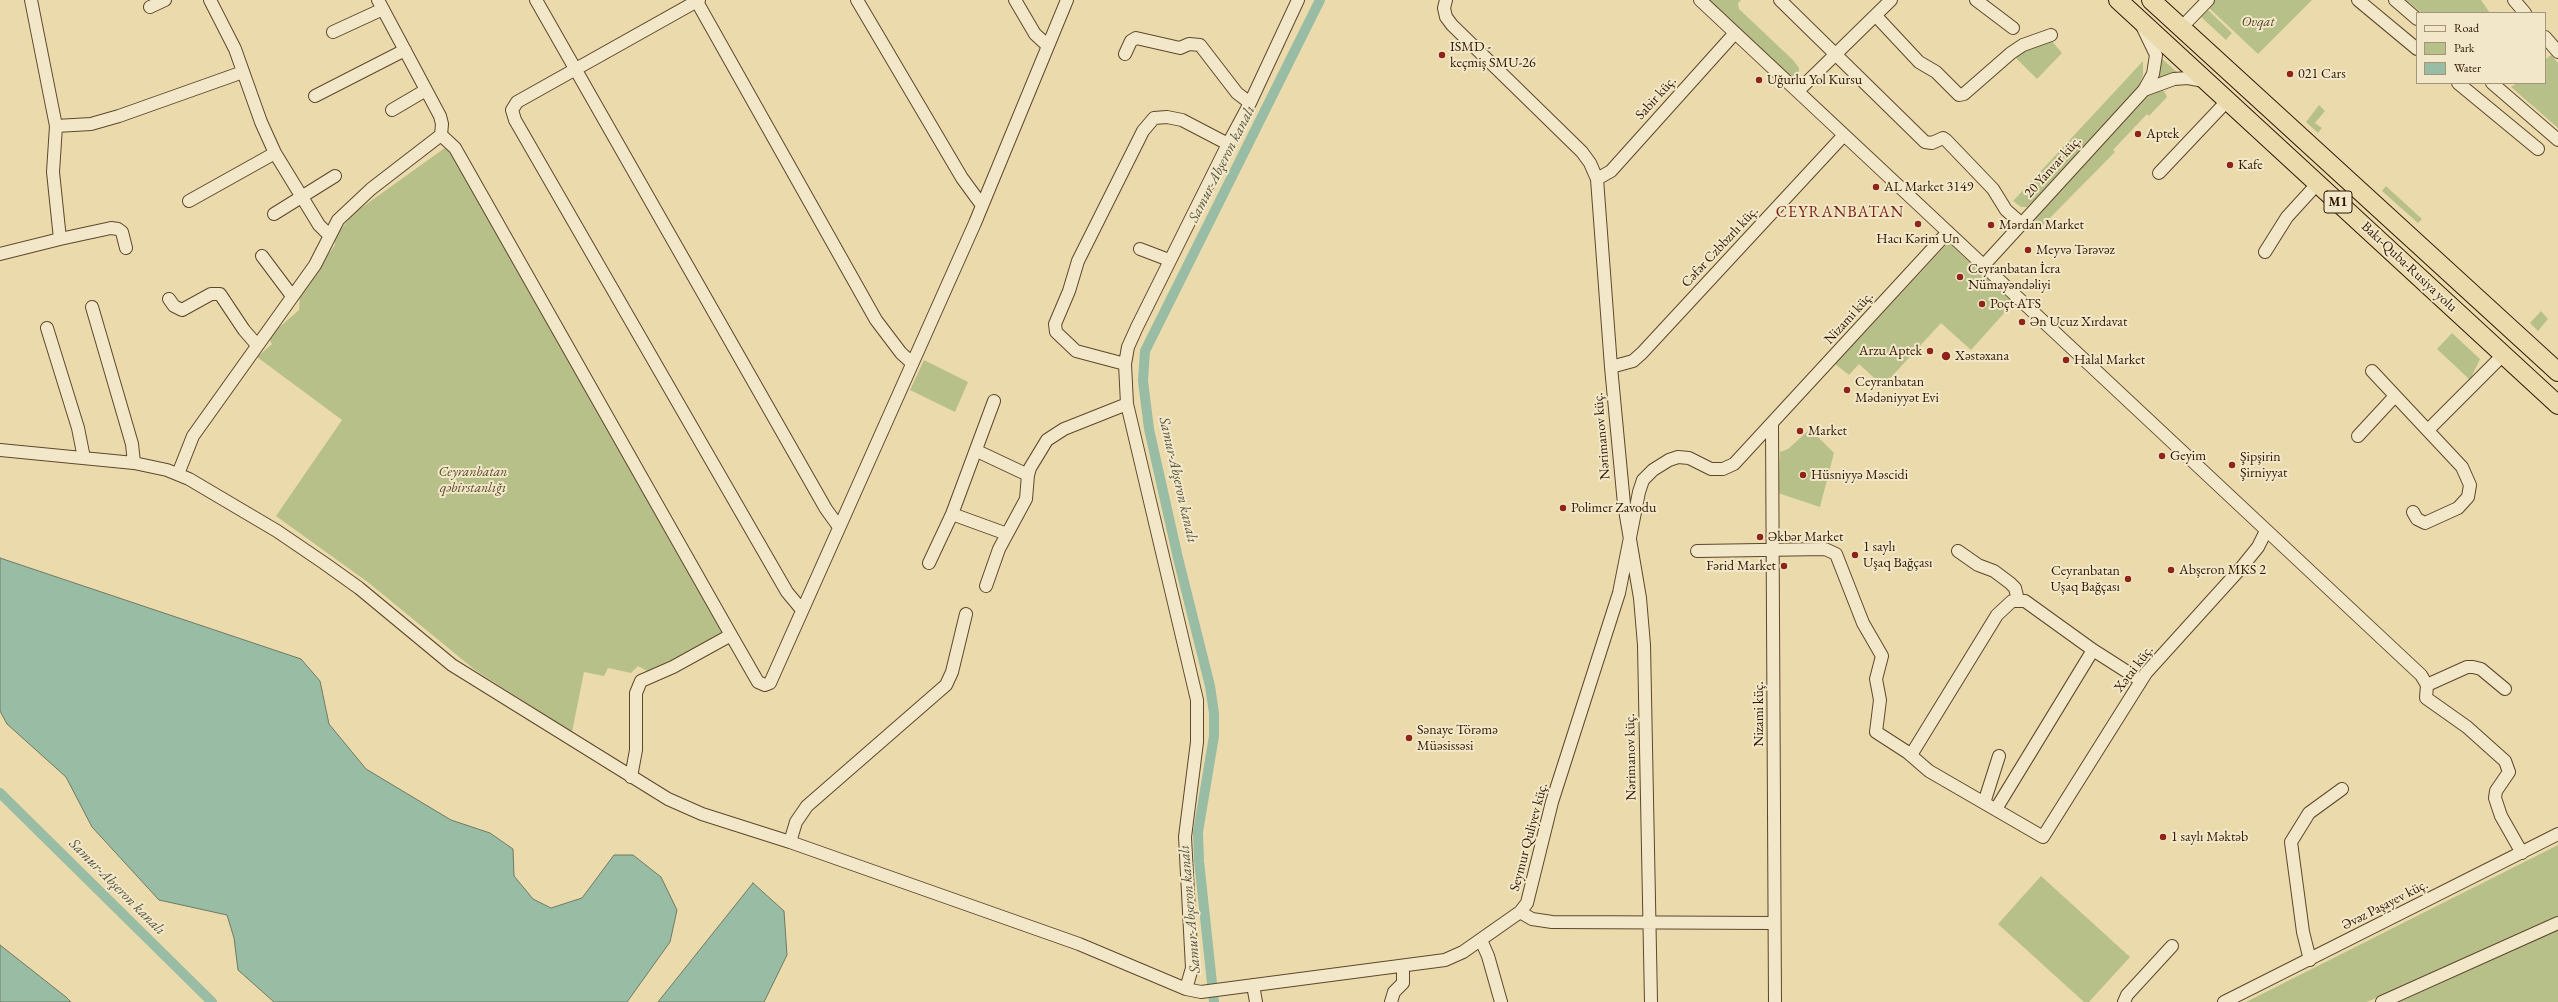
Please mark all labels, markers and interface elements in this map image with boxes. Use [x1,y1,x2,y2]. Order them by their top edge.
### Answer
legend [2416,12,2546,84]
park label: Ovqat [2241,14,2275,30]
text: Road [2454,20,2479,36]
place label: ISMD - keçmiş SMU-26 [1450,39,1536,72]
text: Park [2454,40,2474,56]
marker: ISMD - keçmiş SMU-26 [1437,50,1447,60]
text: Water [2454,60,2481,76]
place label: 021 Cars [2298,66,2346,82]
marker: 021 Cars [2285,69,2295,79]
place label: Uğurlu Yol Kursu [1767,72,1862,88]
street label: Sabir küç. [1632,73,1680,123]
marker: Uğurlu Yol Kursu [1754,75,1764,85]
water label: Samur-Abşeron kanalı [1185,103,1259,225]
place label: Aptek [2146,126,2179,142]
marker: Aptek [2133,129,2143,139]
street label: 20 Yanvar küç. [2021,133,2085,201]
place label: Kafe [2238,157,2263,173]
marker: Kafe [2225,160,2235,170]
place label: AL Market 3149 [1884,179,1973,195]
marker: AL Market 3149 [1871,182,1881,192]
road number: M1 [2324,191,2352,213]
street label: Cəfər Czbbzrlı küç. [1678,203,1762,291]
district label: CEYRANBATAN [1776,203,1904,223]
place label: Mərdan Market [1999,217,2084,233]
street label: Bakı-Quba-Rusiya yolu [2358,218,2460,316]
marker: Hacı Kərim Un [1913,219,1923,229]
marker: Mərdan Market [1986,220,1996,230]
place label: Hacı Kərim Un [1876,231,1960,247]
place label: Meyvə Tərəvəz [2036,242,2115,258]
marker: Meyvə Tərəvəz [2023,245,2033,255]
place label: Ceyranbatan İcra Nümayəndəliyi [1968,261,2060,294]
marker: Ceyranbatan İcra Nümayəndəliyi [1955,272,1965,282]
street label: Nizami küç. [1821,288,1877,348]
place label: Poçt ATS [1990,296,2041,312]
marker: Poçt ATS [1977,299,1987,309]
place label: Ən Ucuz Xırdavat [2030,314,2127,330]
marker: Ən Ucuz Xırdavat [2017,317,2027,327]
place label: Arzu Aptek [1859,343,1922,359]
marker: Arzu Aptek [1925,346,1935,356]
place label: Xəstəxana [1955,348,2009,364]
marker: Xəstəxana [1940,350,1952,362]
place label: Halal Market [2074,352,2145,368]
marker: Halal Market [2061,355,2071,365]
place label: Ceyranbatan Mədəniyyət Evi [1855,374,1939,406]
marker: Ceyranbatan Mədəniyyət Evi [1842,385,1852,395]
street label: Nərimanov küç. [1590,392,1614,480]
water label: Samur-Abşeron kanalı [1155,415,1201,545]
place label: Market [1808,423,1847,439]
marker: Market [1795,426,1805,436]
place label: Geyim [2170,448,2206,464]
place label: Şipşirin Şirniyyat [2240,449,2287,482]
marker: Geyim [2157,451,2167,461]
marker: Şipşirin Şirniyyat [2227,460,2237,470]
park label: Ceyranbatan qəbirstanlığı [439,464,507,496]
place label: Hüsniyyə Məscidi [1811,467,1908,483]
marker: Hüsniyyə Məscidi [1798,470,1808,480]
place label: Polimer Zavodu [1571,500,1656,516]
marker: Polimer Zavodu [1558,503,1568,513]
place label: Əkbər Market [1768,529,1843,545]
marker: Əkbər Market [1755,532,1765,542]
place label: 1 saylı Uşaq Bağçası [1863,539,1932,572]
marker: 1 saylı Uşaq Bağçası [1850,550,1860,560]
place label: Fərid Market [1706,558,1776,574]
marker: Fərid Market [1779,561,1789,571]
place label: Abşeron MKS 2 [2179,562,2266,578]
place label: Ceyranbatan Uşaq Bağçası [2051,563,2120,596]
marker: Abşeron MKS 2 [2166,565,2176,575]
marker: Ceyranbatan Uşaq Bağçası [2123,574,2133,584]
street label: Xətai küç. [2111,642,2157,696]
street label: Nizami küç. [1751,681,1767,747]
street label: Nərimanov küç. [1622,713,1640,801]
place label: Sənaye Törəmə Müəsissəsi [1417,722,1498,754]
marker: Sənaye Törəmə Müəsissəsi [1404,733,1414,743]
street label: Seymur Quliyev küç. [1506,781,1552,893]
place label: 1 saylı Məktəb [2171,829,2248,845]
marker: 1 saylı Məktəb [2158,832,2168,842]
water label: Samur-Abşeron kanalı [65,835,169,939]
water label: Samur-Abşeron kanalı [1175,844,1205,974]
street label: Əvəz Paşayev küç. [2339,876,2431,934]

